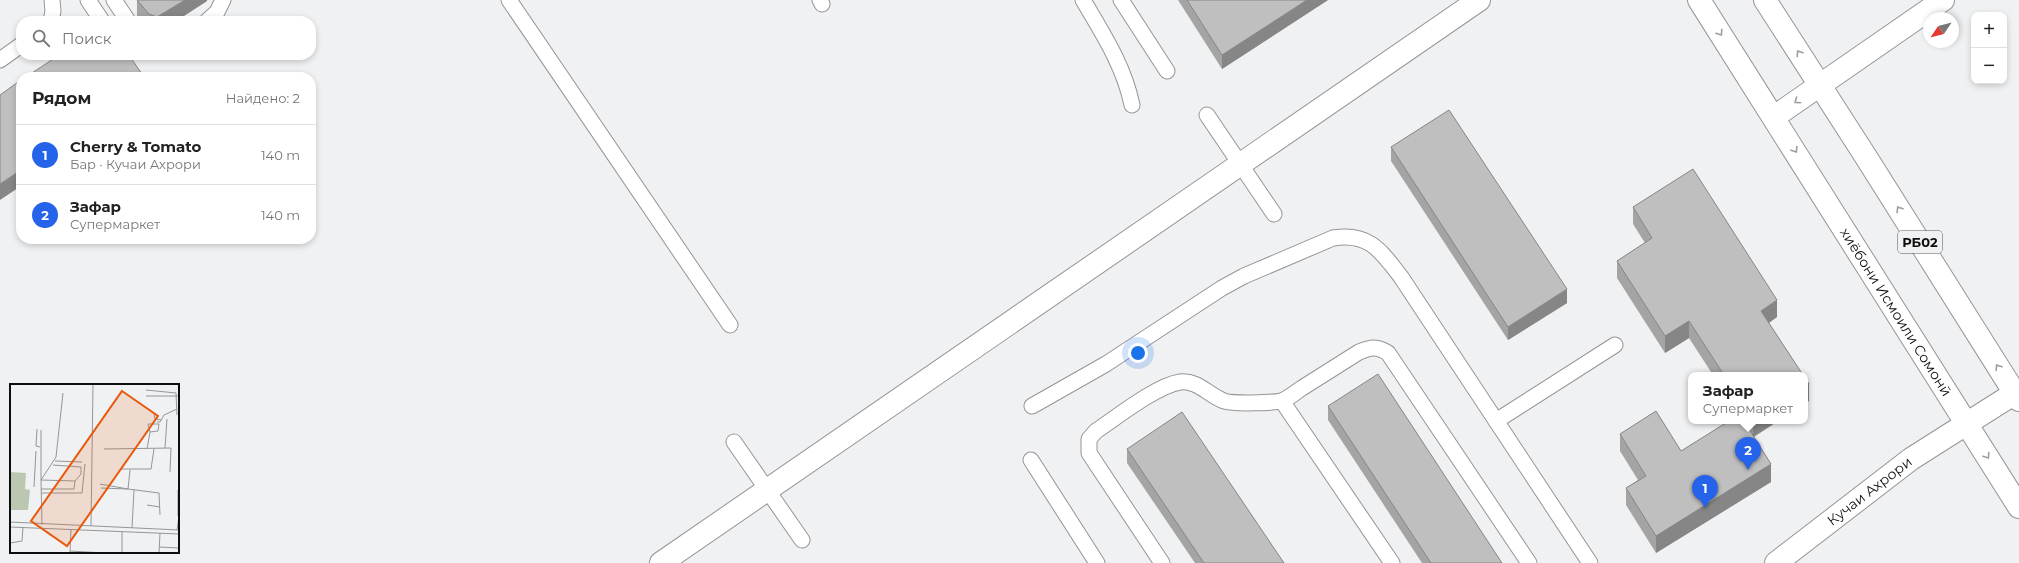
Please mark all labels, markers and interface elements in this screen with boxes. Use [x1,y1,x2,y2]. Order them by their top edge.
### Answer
north arrow [1923,12,1959,48]
map controls [1971,12,2007,84]
button: + [1971,12,2007,48]
search box [16,16,316,60]
icon: search [30,27,52,49]
text: Поиск [62,29,111,48]
one-way arrow [1715,29,1723,36]
button: − [1971,48,2007,84]
one-way arrow [1796,50,1804,57]
text: Рядом [32,88,91,108]
text: Найдено: 2 [226,90,300,106]
one-way arrow [1794,96,1801,104]
text: Cherry & Tomato [70,137,201,156]
one-way arrow [1790,146,1798,153]
text: 1 [42,147,48,163]
text: 140 m [261,147,300,163]
text: Бар · Кучаи Ахрори [70,156,201,172]
text: Зафар [70,197,121,216]
one-way arrow [1897,206,1904,213]
text: 2 [41,207,49,223]
text: 140 m [261,207,300,223]
text: Супермаркет [70,216,160,232]
street label: хиёбони Исмоили Сомонӣ [1836,225,1956,400]
road number: РБ02 [1898,231,1942,253]
your location [1128,343,1148,363]
one-way arrow [1996,364,2003,371]
popup [1688,372,1808,424]
text: Зафар [1703,381,1754,400]
inset map [10,384,179,553]
text: Супермаркет [1703,400,1793,416]
pin: 2 [1735,437,1761,470]
one-way arrow [1982,452,1990,459]
street label: Кучаи Ахрори [1823,453,1915,529]
pin: 1 [1692,475,1718,508]

